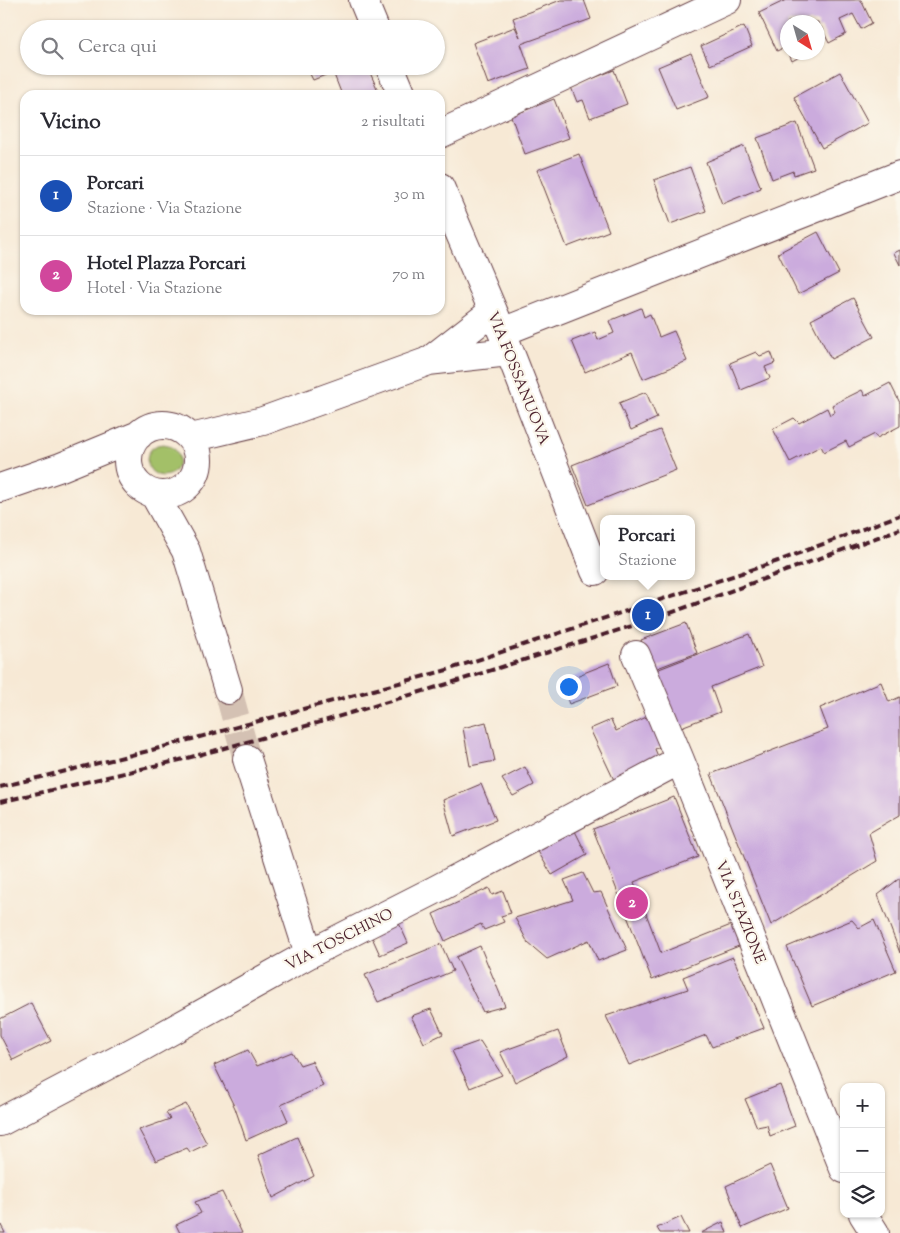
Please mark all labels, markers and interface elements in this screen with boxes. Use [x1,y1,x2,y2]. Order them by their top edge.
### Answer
north arrow [780,15,825,60]
search box [20,20,445,75]
icon: search [38,34,66,62]
text: Cerca qui [78,34,157,61]
text: Vicino [40,108,101,138]
text: 2 risultati [361,111,425,134]
text: Porcari [87,171,144,198]
text: 1 [53,184,59,207]
text: 30 m [394,184,425,207]
text: Stazione · Via Stazione [87,198,242,221]
text: Hotel Plazza Porcari [87,251,246,278]
text: 2 [52,264,60,287]
text: 70 m [392,264,425,287]
text: Hotel · Via Stazione [87,278,222,301]
street label: VIA FOSSANUOVA [481,309,554,448]
popup [600,515,695,580]
text: Porcari [618,523,675,550]
text: Stazione [618,550,677,573]
pin: 1 [632,596,664,634]
your location [556,674,582,700]
street label: VIA STAZIONE [709,858,770,967]
pin: 2 [616,884,648,922]
street label: VIA TOSCHINO [282,904,397,977]
map controls [840,1083,885,1218]
button: + [840,1083,885,1128]
button: − [840,1128,885,1173]
button: layers [840,1173,885,1218]

